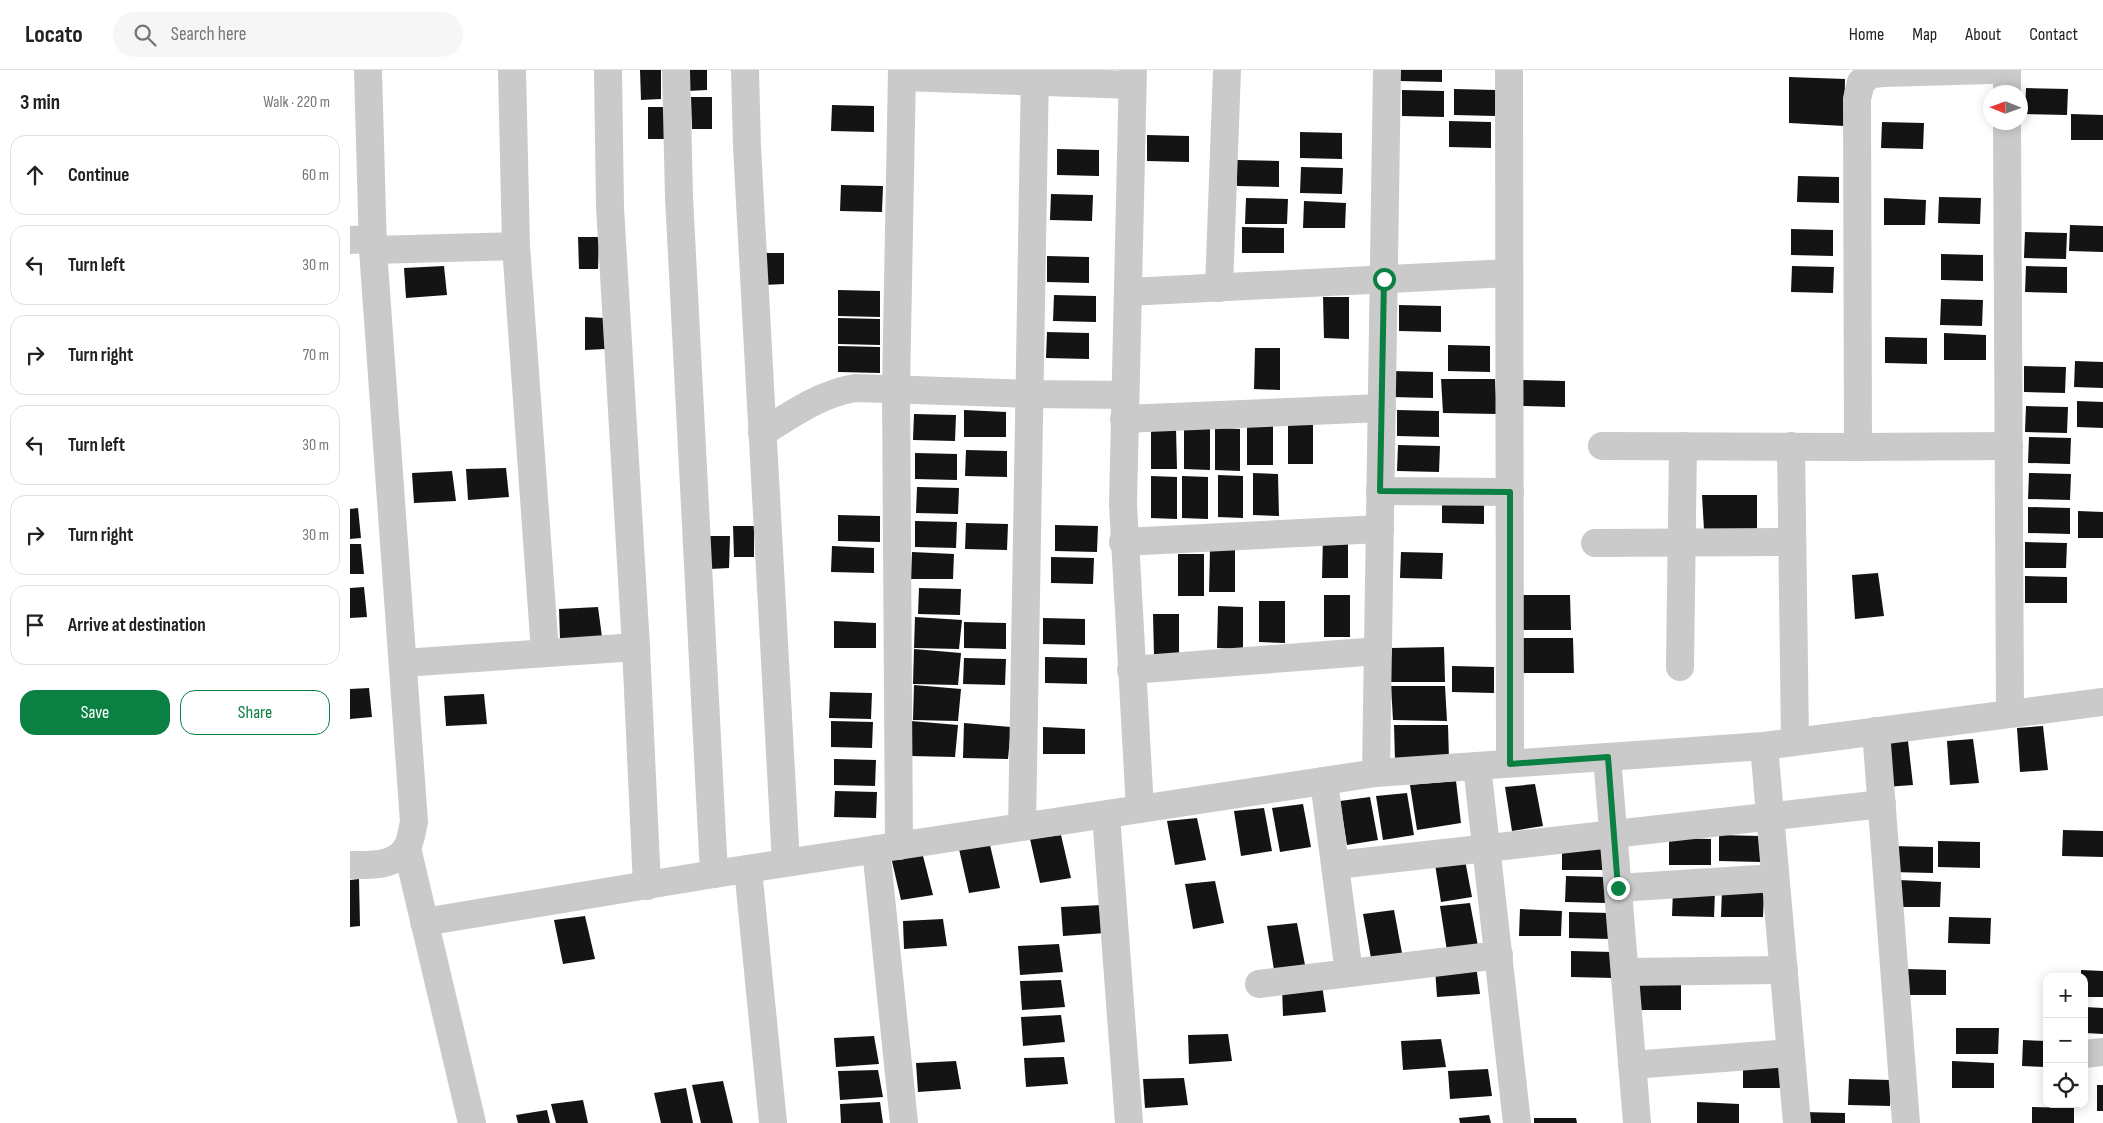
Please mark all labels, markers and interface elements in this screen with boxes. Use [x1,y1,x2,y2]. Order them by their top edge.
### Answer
search box [113,12,463,57]
text: Locato [25,20,83,49]
icon: search [131,21,159,49]
text: Search here [171,23,246,46]
text: Home [1849,24,1884,45]
text: Map [1912,24,1937,45]
text: About [1965,24,2001,45]
text: Contact [2029,24,2078,45]
north arrow [1983,85,2028,130]
text: 3 min [20,90,60,115]
text: Walk · 220 m [263,93,330,112]
icon: ahead [21,161,49,189]
text: Continue [68,164,129,187]
text: 60 m [302,166,329,185]
icon: left [21,251,49,279]
text: Turn left [68,254,125,277]
text: 30 m [302,256,329,275]
route start [1373,268,1396,291]
icon: right [21,341,49,369]
text: Turn right [68,344,133,367]
text: 70 m [303,346,329,365]
icon: left [21,431,49,459]
text: Turn left [68,434,125,457]
text: 30 m [302,436,329,455]
icon: right [21,521,49,549]
text: Turn right [68,524,133,547]
text: 30 m [302,526,329,545]
icon: arrive [21,611,49,639]
text: Arrive at destination [68,614,206,637]
button: Save [20,690,170,735]
button: Share [180,690,330,735]
route end [1607,877,1630,900]
map controls [2043,973,2088,1108]
button: + [2043,973,2088,1018]
button: − [2043,1018,2088,1063]
button: locate [2043,1063,2088,1108]

